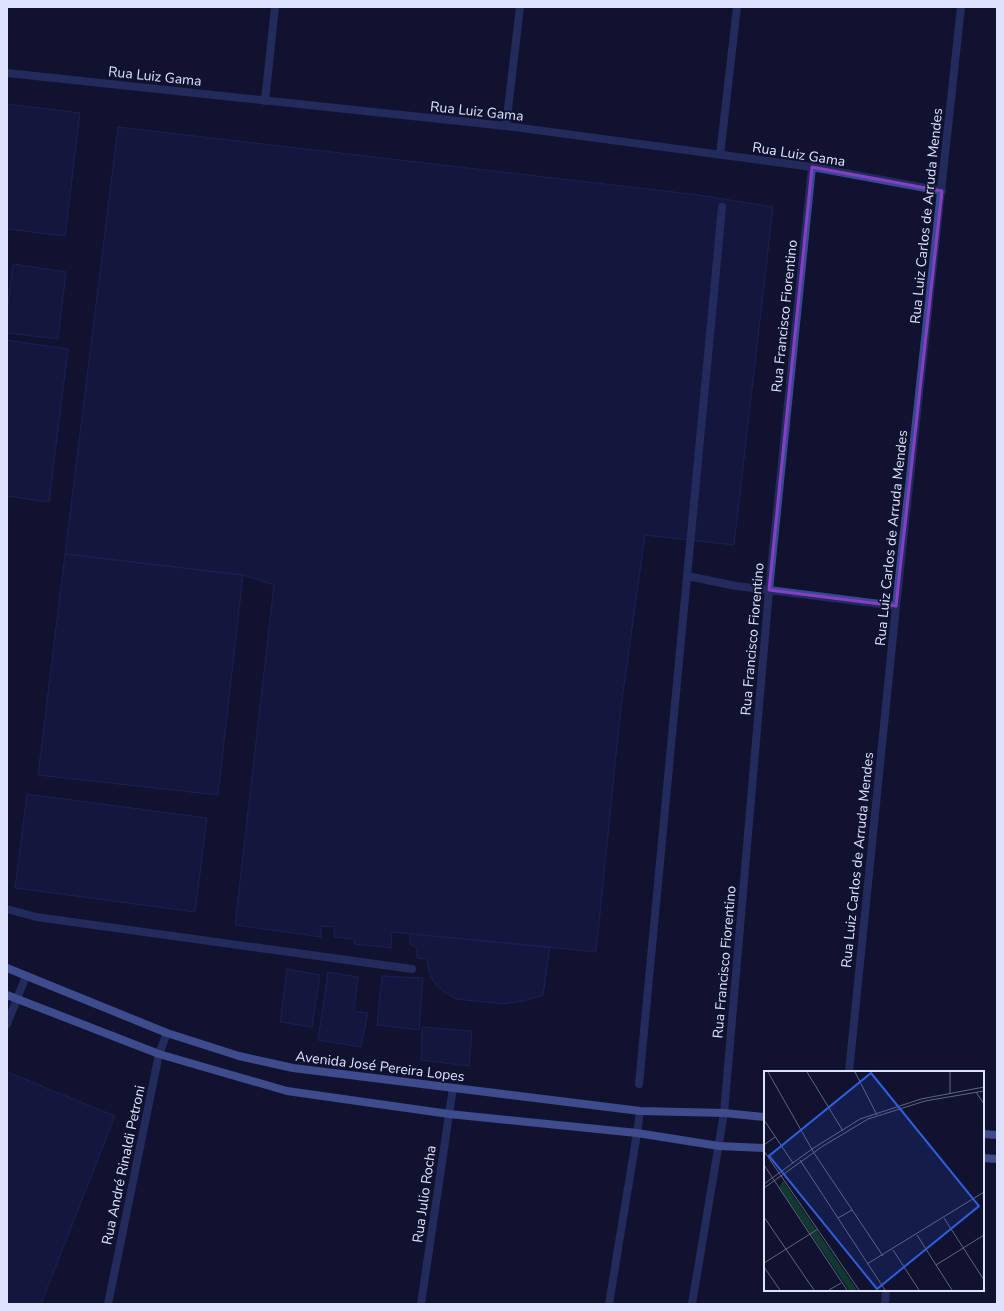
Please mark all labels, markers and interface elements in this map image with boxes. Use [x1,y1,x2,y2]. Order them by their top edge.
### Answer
street label: Rua Luiz Gama [107,62,203,91]
street label: Rua Luiz Gama [429,97,525,126]
street label: Rua Luiz Carlos de Arruda Mendes [906,107,947,325]
street label: Rua Luiz Gama [751,138,847,171]
street label: Rua Francisco Fiorentino [767,239,802,393]
street label: Rua Luiz Carlos de Arruda Mendes [871,429,912,647]
street label: Rua Francisco Fiorentino [736,562,769,716]
street label: Rua Luiz Carlos de Arruda Mendes [837,751,878,969]
street label: Rua Francisco Fiorentino [708,885,741,1039]
street label: Avenida José Pereira Lopes [294,1047,466,1086]
inset map [764,1071,984,1291]
street label: Rua André Rinaldi Petroni [97,1084,150,1247]
street label: Rua Julio Rocha [408,1144,441,1244]

